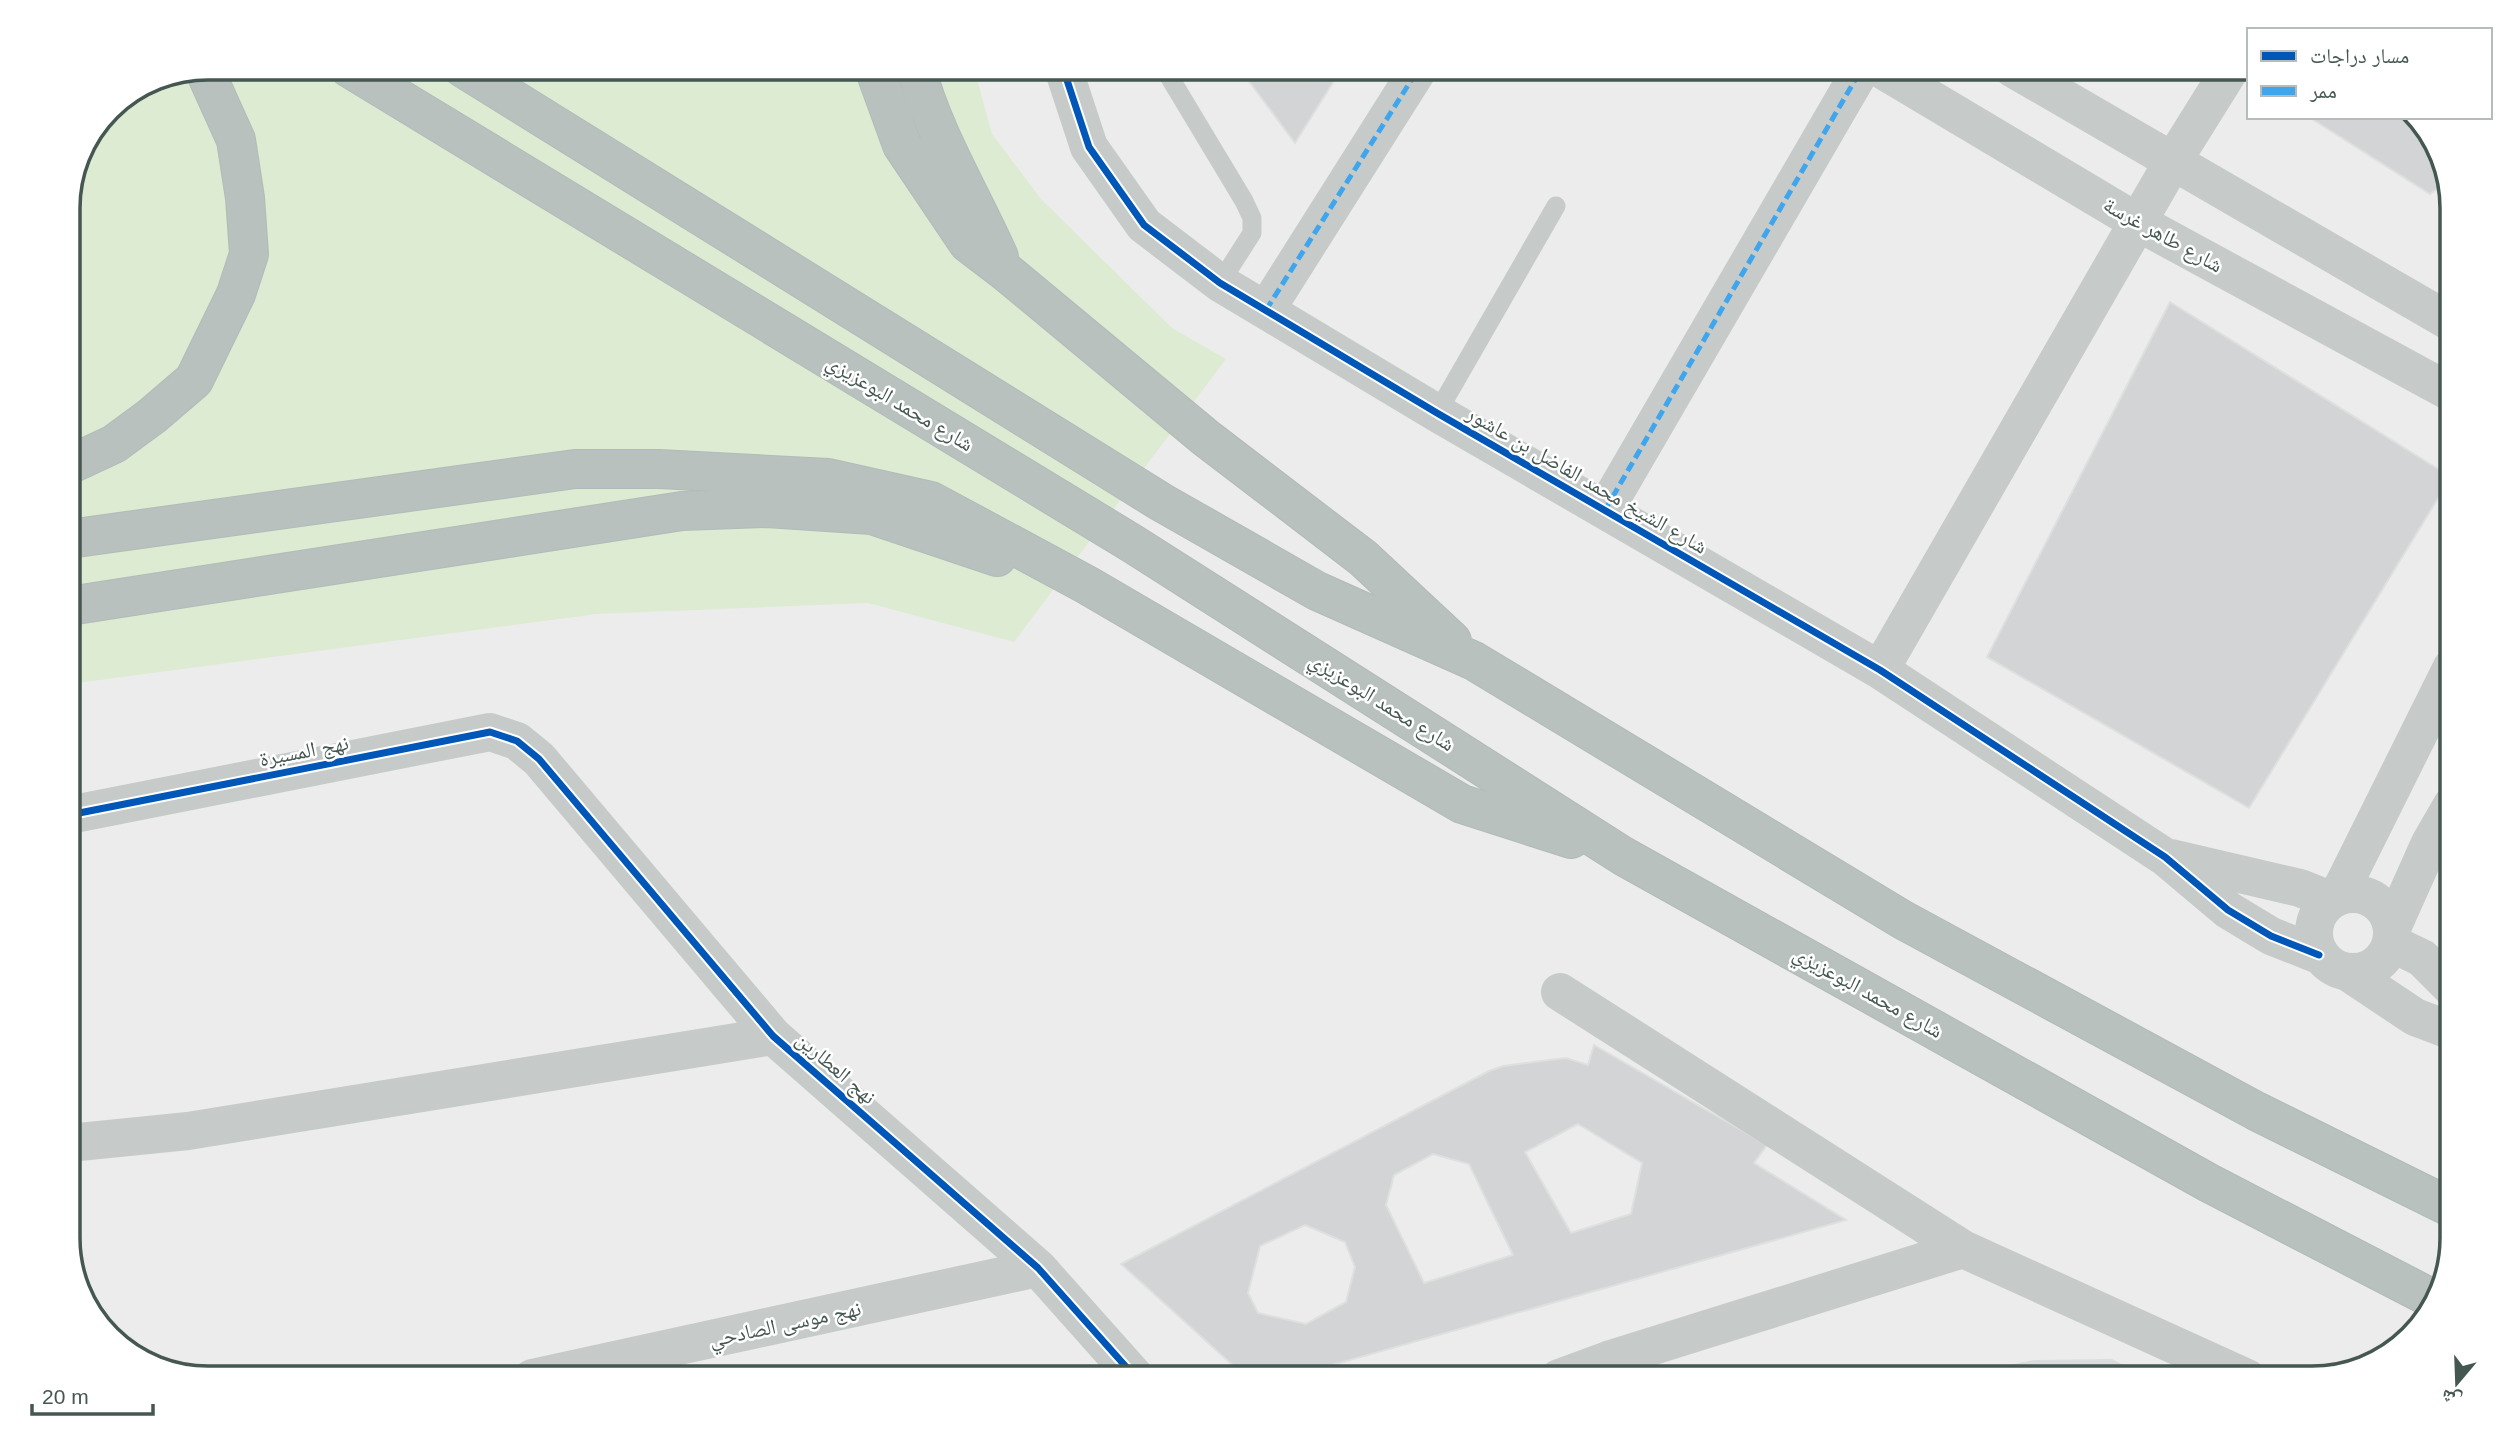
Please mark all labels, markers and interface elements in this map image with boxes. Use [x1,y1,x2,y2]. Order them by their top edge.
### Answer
legend [2247,28,2492,119]
text: مسار دراجات [2310,44,2409,67]
text: ممر [2309,79,2337,102]
street label: شارع طاهر غرسة [2099,192,2227,278]
street label: شارع محمد البوعزيزي [820,350,978,460]
street label: شارع الشيخ محمد الفاضل بن عاشور [1461,401,1712,560]
street label: شارع محمد البوعزيزي [1303,648,1459,760]
street label: نهج المسيرة [257,731,351,772]
street label: شارع محمد البوعزيزي [1787,941,1947,1047]
street label: نهج العطارين [791,1027,881,1110]
street label: نهج موسى الصادحي [707,1296,864,1356]
north arrow [2422,1348,2492,1418]
scale bar [32,1372,152,1416]
text: ش [2439,1384,2465,1412]
text: 20 m [42,1385,89,1408]

